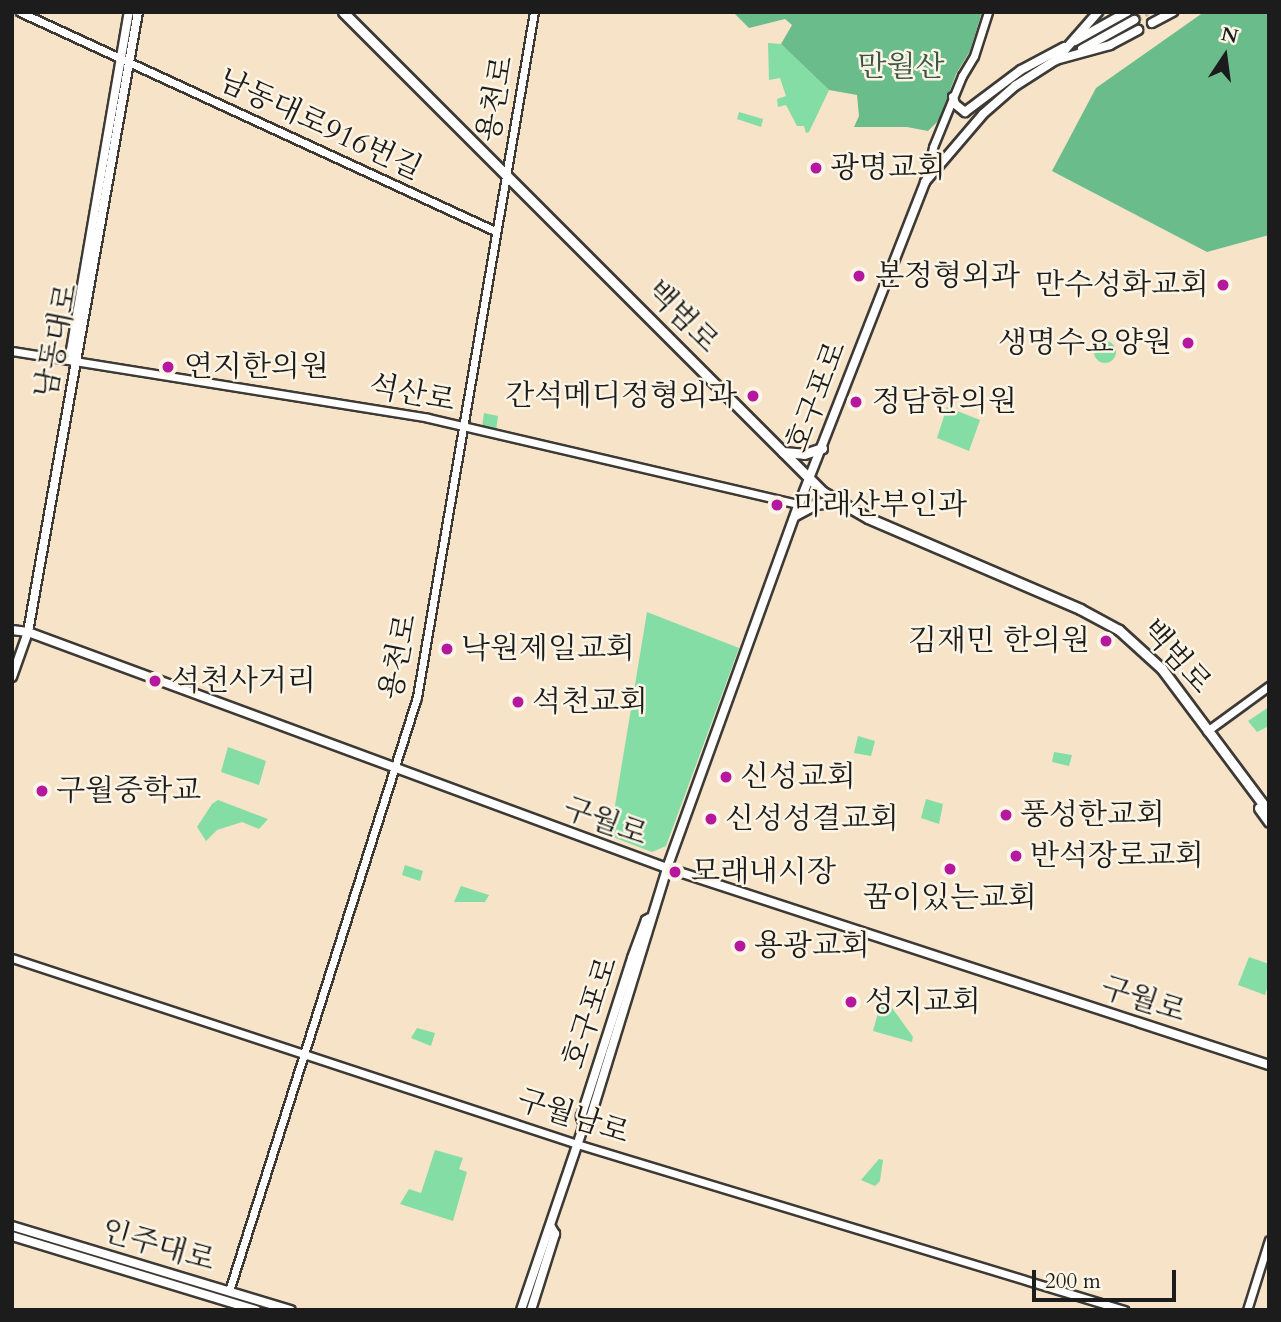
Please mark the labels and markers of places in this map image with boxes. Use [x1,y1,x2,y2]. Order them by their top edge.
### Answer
place label: 광명교회 [830,150,946,186]
marker: 광명교회 [808,160,824,176]
place label: 본정형외과 [875,258,1020,294]
marker: 본정형외과 [849,266,869,286]
place label: 만수성화교회 [1035,267,1209,303]
marker: 만수성화교회 [1215,277,1231,293]
place label: 생명수요양원 [998,325,1172,361]
marker: 생명수요양원 [1178,333,1198,353]
place label: 연지한의원 [184,349,329,385]
marker: 연지한의원 [158,357,178,377]
place label: 간석메디정형외과 [505,378,737,414]
place label: 정담한의원 [872,384,1017,420]
marker: 간석메디정형외과 [743,386,763,406]
marker: 정담한의원 [846,392,866,412]
place label: 미래산부인과 [793,487,967,523]
marker: 미래산부인과 [767,495,787,515]
place label: 김재민 한의원 [908,623,1090,659]
place label: 낙원제일교회 [461,631,635,667]
marker: 김재민 한의원 [1096,631,1116,651]
marker: 낙원제일교회 [439,641,455,657]
place label: 석천사거리 [171,663,316,699]
marker: 석천사거리 [145,671,165,691]
place label: 석천교회 [532,684,648,720]
marker: 석천교회 [510,694,526,710]
place label: 신성교회 [740,759,856,795]
marker: 신성교회 [718,769,734,785]
place label: 구월중학교 [56,773,201,809]
marker: 구월중학교 [34,783,50,799]
place label: 풍성한교회 [1020,797,1165,833]
place label: 신성성결교회 [725,801,899,837]
marker: 풍성한교회 [998,807,1014,823]
marker: 신성성결교회 [703,811,719,827]
place label: 반석장로교회 [1030,838,1204,874]
marker: 반석장로교회 [1008,848,1024,864]
place label: 모래내시장 [691,854,836,890]
marker: 꿈이있는교회 [942,861,958,877]
marker: 모래내시장 [665,862,685,882]
place label: 꿈이있는교회 [863,880,1037,916]
place label: 용광교회 [754,928,870,964]
marker: 용광교회 [732,938,748,954]
place label: 성지교회 [865,984,981,1020]
marker: 성지교회 [843,994,859,1010]

